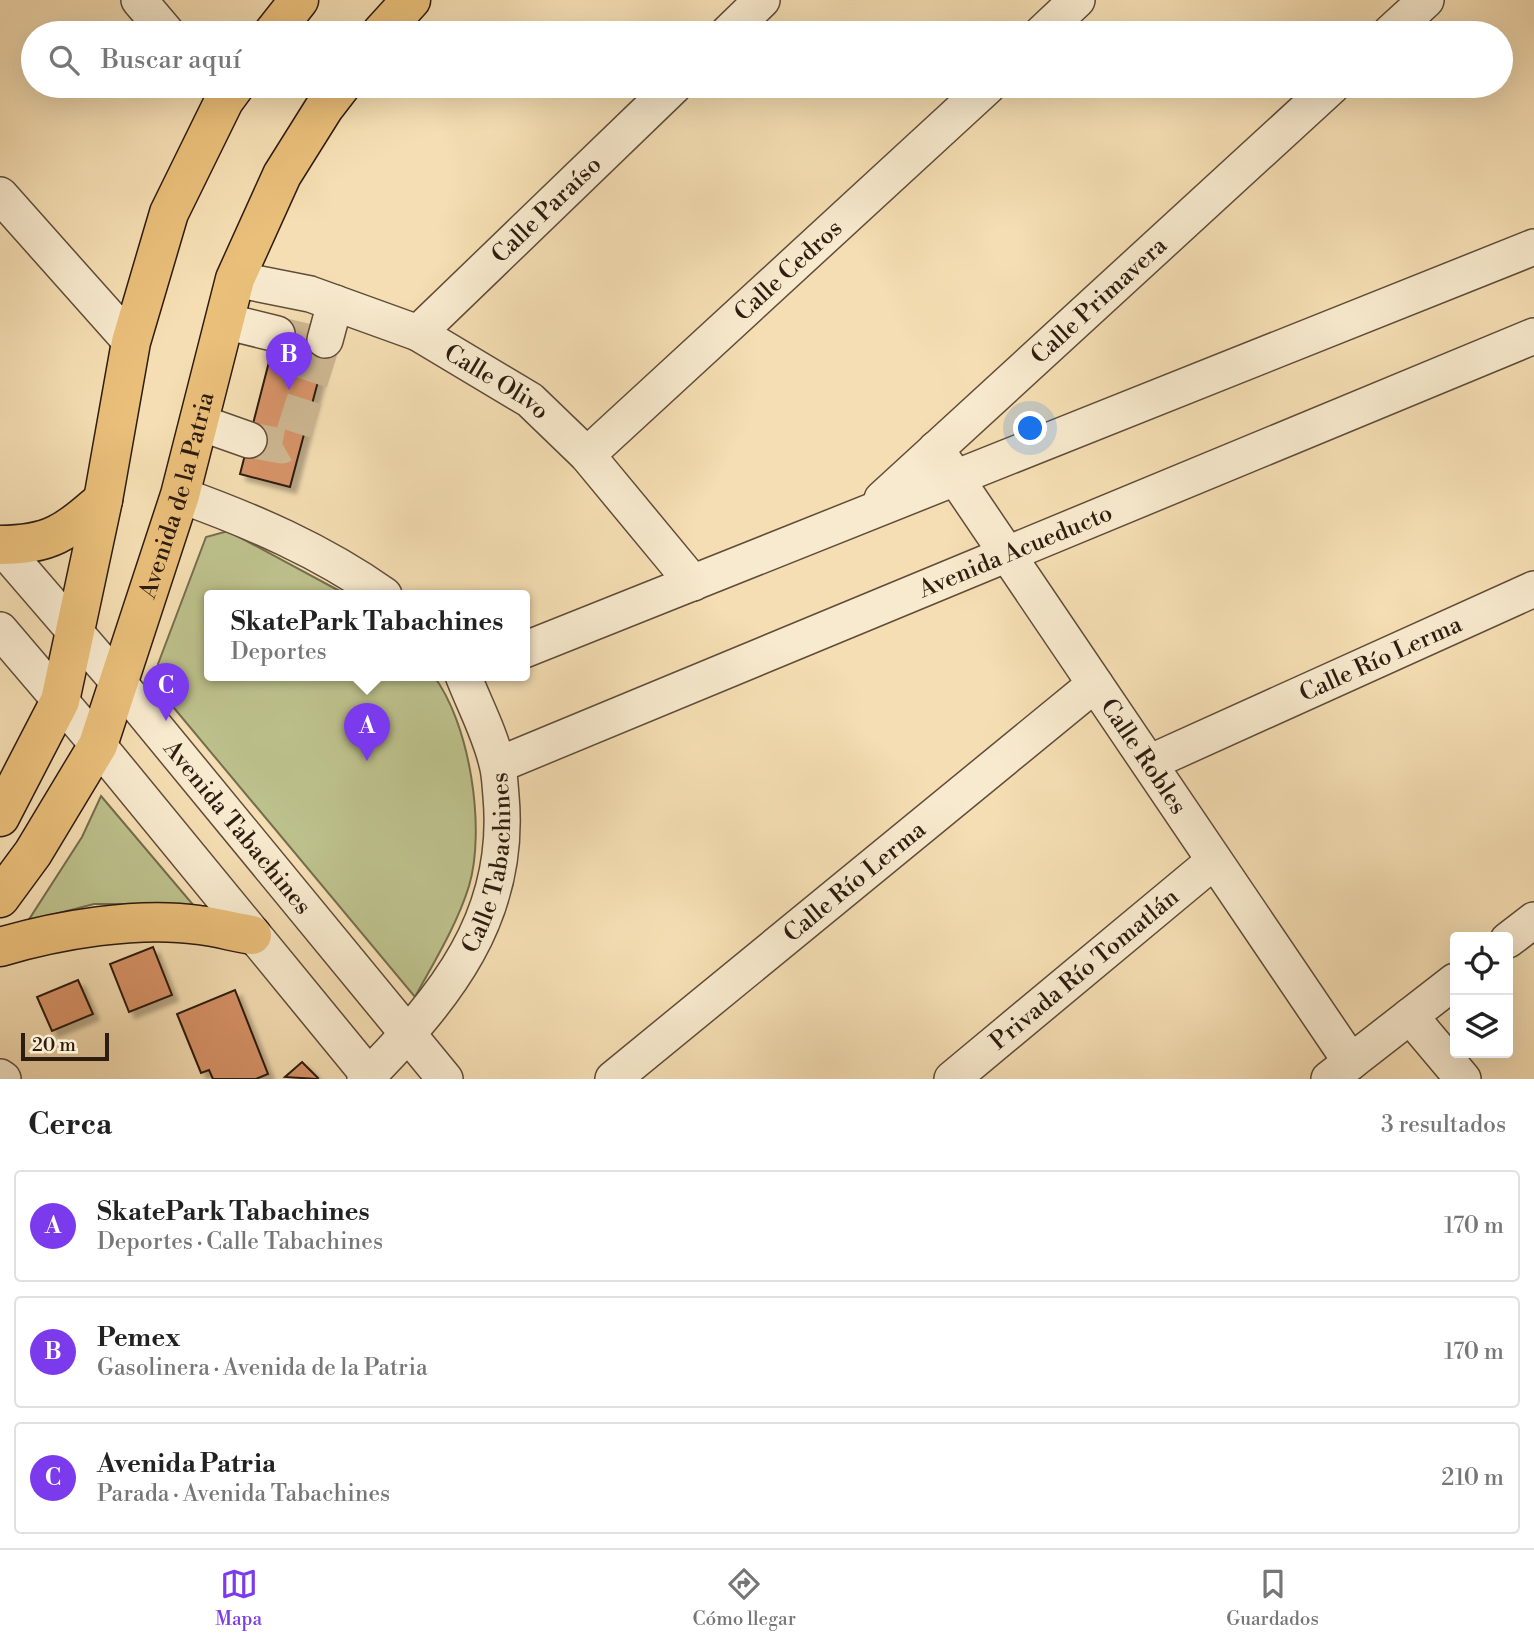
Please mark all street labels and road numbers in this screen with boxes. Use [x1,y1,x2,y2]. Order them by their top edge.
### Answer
street label: Calle Paraíso [485,150,608,270]
street label: Calle Cedros [728,214,849,328]
street label: Calle Primavera [1025,230,1174,371]
street label: Calle Olivo [438,338,555,426]
street label: Avenida de la Patria [133,388,222,603]
street label: Avenida Acueducto [914,498,1117,605]
street label: Calle Río Lerma [1295,609,1468,709]
street label: Calle Robles [1093,693,1193,820]
street label: Avenida Tabachines [156,734,317,921]
street label: Calle Tabachines [456,771,518,958]
street label: Calle Río Lerma [778,814,933,949]
street label: Privada Río Tomatlán [984,883,1185,1057]

